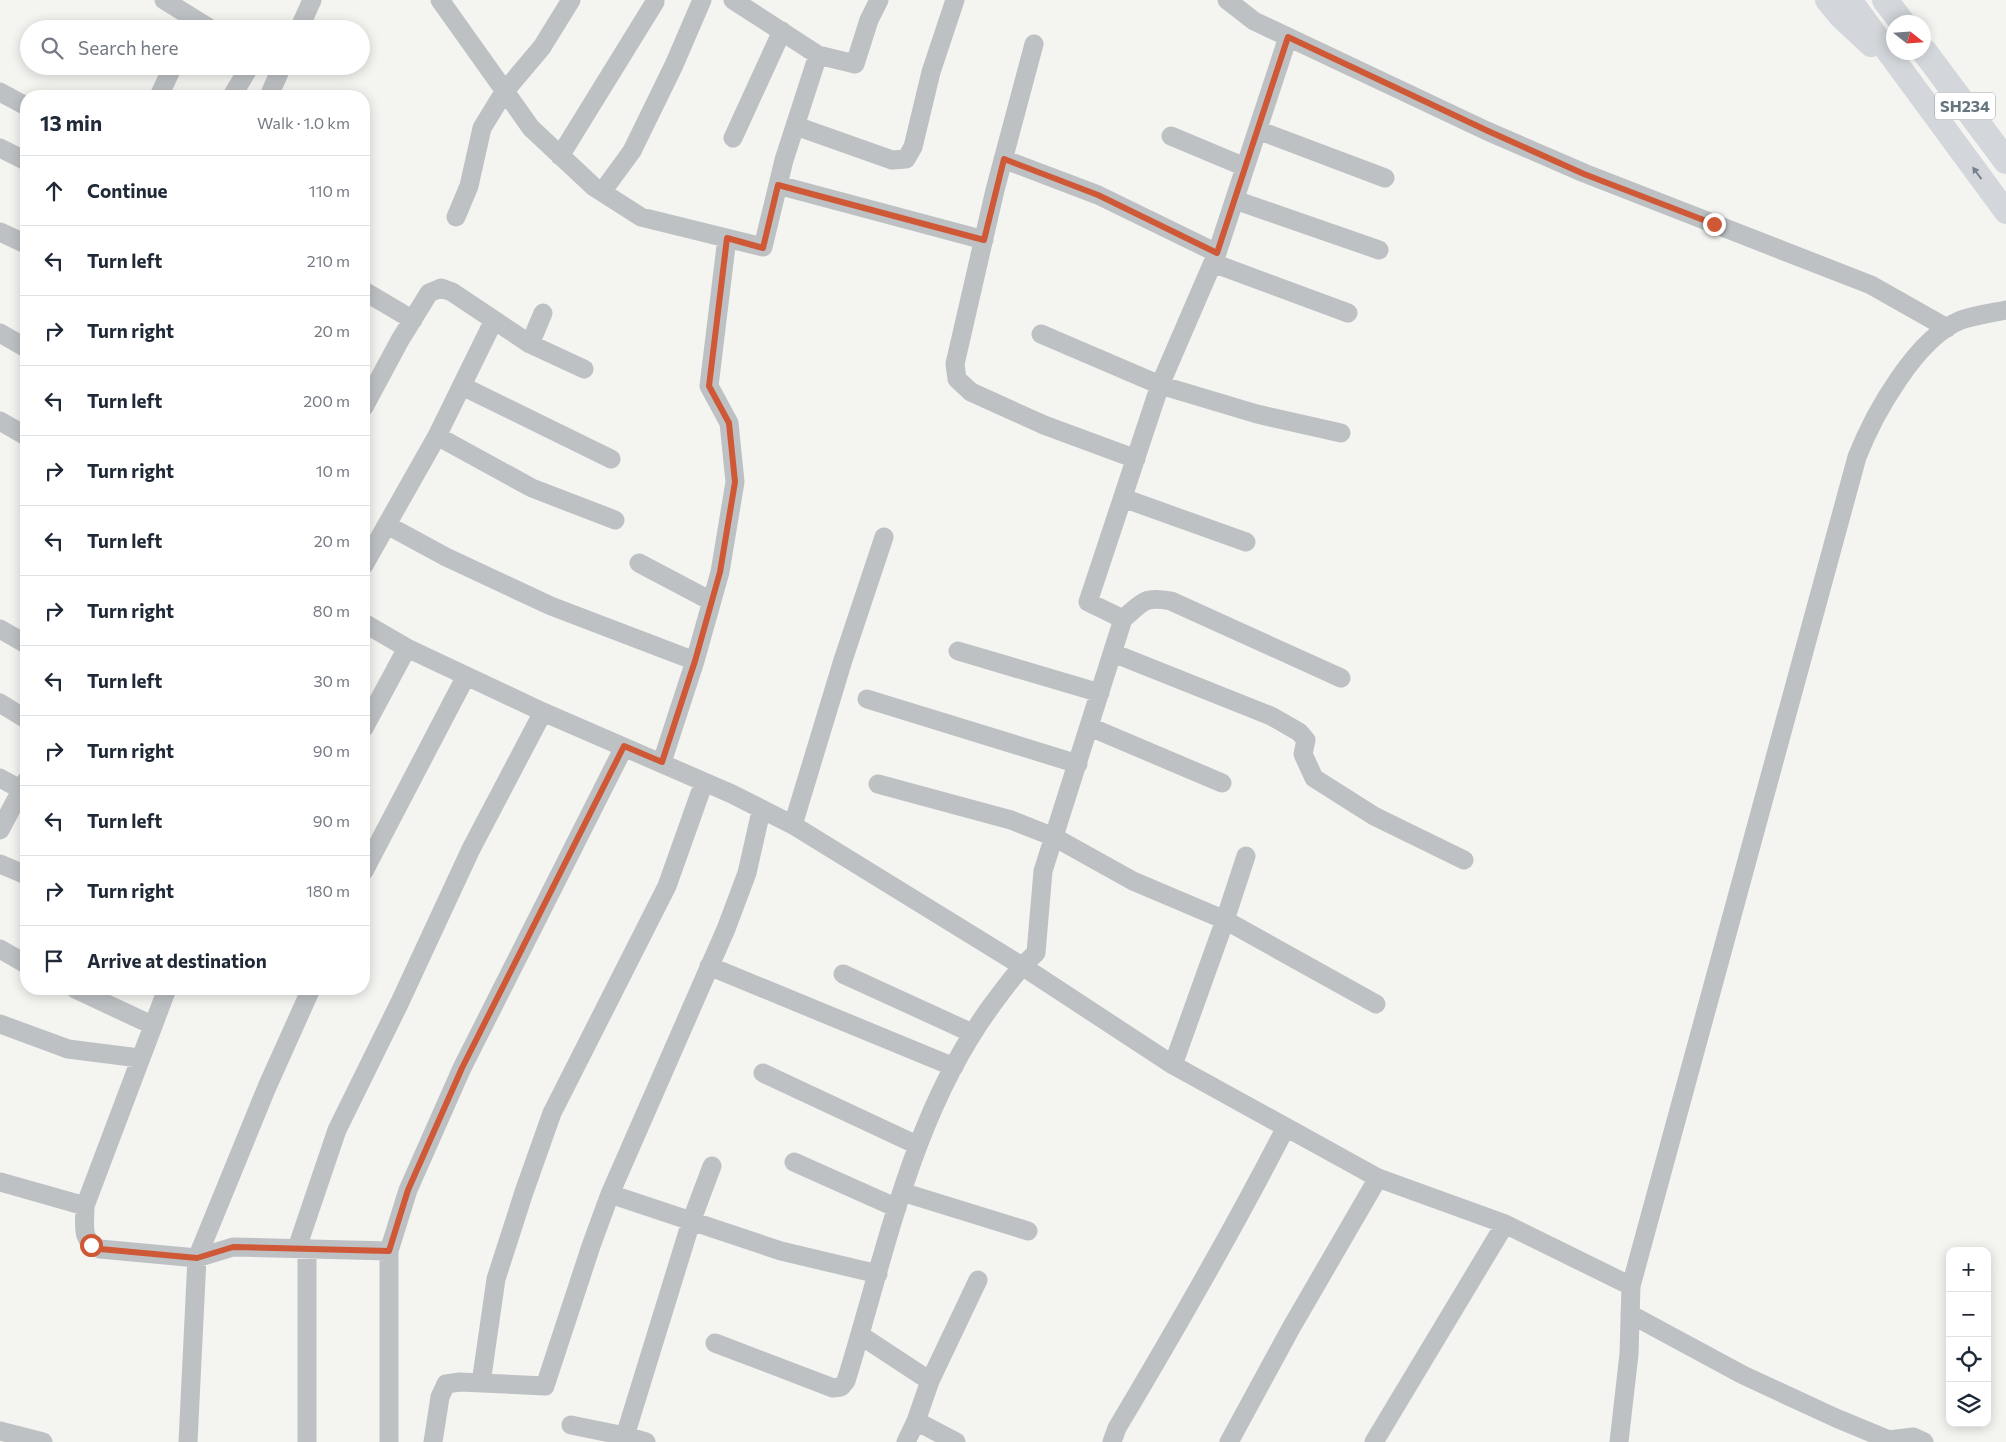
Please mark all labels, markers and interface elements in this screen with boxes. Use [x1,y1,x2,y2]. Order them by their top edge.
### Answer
north arrow [1886,15,1931,60]
search box [20,20,370,75]
icon: search [38,34,66,62]
text: Search here [78,36,178,59]
road number: SH234 [1935,92,1995,120]
text: 13 min [40,110,102,135]
text: Walk · 1.0 km [257,113,350,132]
one-way arrow [1972,166,1982,180]
icon: ahead [40,177,68,205]
text: Continue [87,179,167,202]
text: 110 m [309,181,350,200]
route end [1703,213,1726,236]
icon: left [40,247,68,275]
text: Turn left [87,249,162,272]
text: 210 m [307,251,350,270]
icon: right [40,317,68,345]
text: Turn right [87,319,174,342]
text: 20 m [314,321,350,340]
icon: left [40,387,68,415]
text: Turn left [87,389,162,412]
text: 200 m [303,391,350,410]
icon: right [40,457,68,485]
text: Turn right [87,459,174,482]
text: 10 m [316,461,350,480]
icon: left [40,527,68,555]
text: Turn left [87,529,162,552]
text: 20 m [314,531,350,550]
icon: right [40,597,68,625]
text: Turn right [87,599,174,622]
text: 80 m [313,601,350,620]
icon: left [40,667,68,695]
text: Turn left [87,669,162,692]
text: 30 m [313,671,350,690]
icon: right [40,737,68,765]
text: Turn right [87,739,174,762]
text: 90 m [313,741,350,760]
icon: left [40,807,68,835]
text: Turn left [87,809,162,832]
text: 90 m [313,811,350,830]
icon: right [40,877,68,905]
text: Turn right [87,879,174,902]
text: 180 m [306,881,350,900]
icon: arrive [40,947,68,975]
text: Arrive at destination [87,949,267,972]
route start [80,1234,103,1257]
map controls [1946,1247,1991,1427]
button: + [1946,1247,1991,1292]
button: − [1946,1292,1991,1337]
button: locate [1946,1337,1991,1382]
button: layers [1946,1382,1991,1427]

